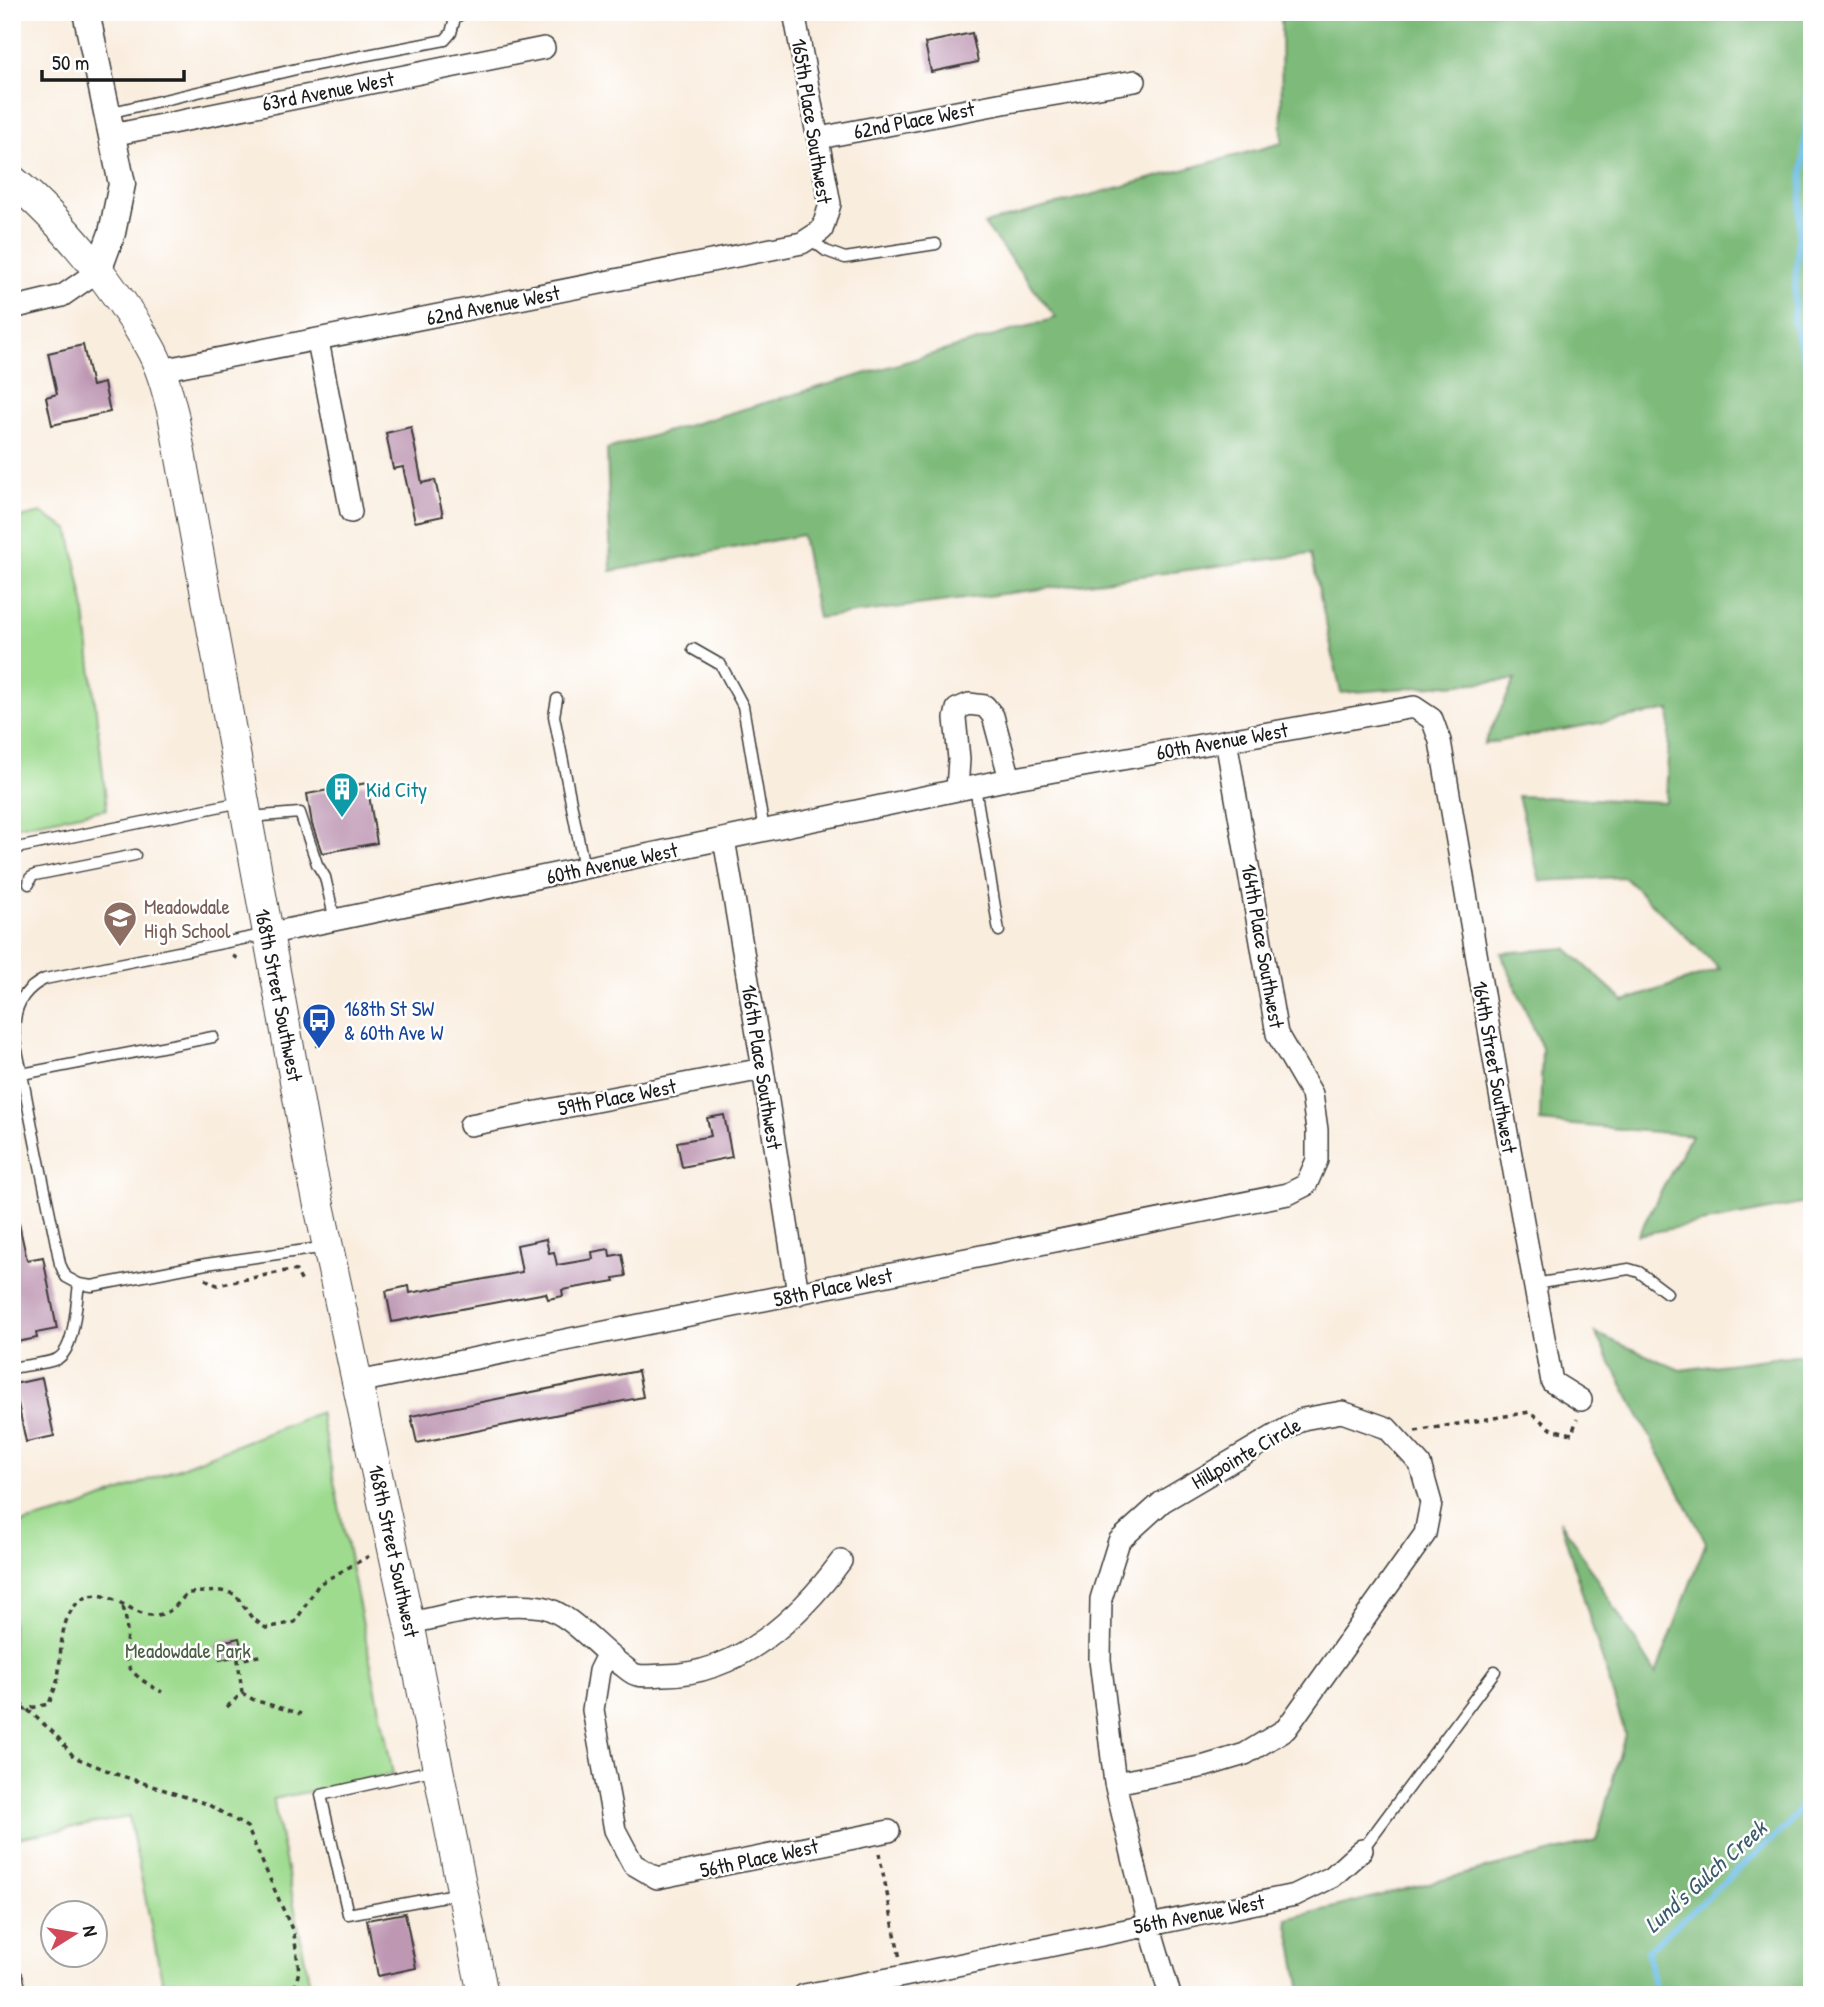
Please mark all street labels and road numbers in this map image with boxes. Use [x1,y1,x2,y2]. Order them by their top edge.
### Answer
street label: 165th Place Southwest [785,36,840,206]
street label: 63rd Avenue West [260,64,397,118]
street label: 62nd Place West [851,94,978,146]
street label: 62nd Avenue West [424,278,563,332]
street label: 60th Avenue West [1154,715,1291,767]
street label: 60th Avenue West [544,835,681,891]
street label: 164th Place Southwest [1234,862,1292,1031]
street label: 168th Street Southwest [248,906,310,1085]
street label: 164th Street Southwest [1466,979,1525,1156]
street label: 166th Place Southwest [735,983,789,1152]
street label: 59th Place West [556,1071,679,1123]
street label: 58th Place West [771,1260,896,1314]
street label: Hillpointe Circle [1186,1410,1306,1496]
street label: 168th Street Southwest [362,1462,427,1641]
street label: 56th Place West [697,1831,821,1885]
street label: 56th Avenue West [1131,1887,1268,1941]

